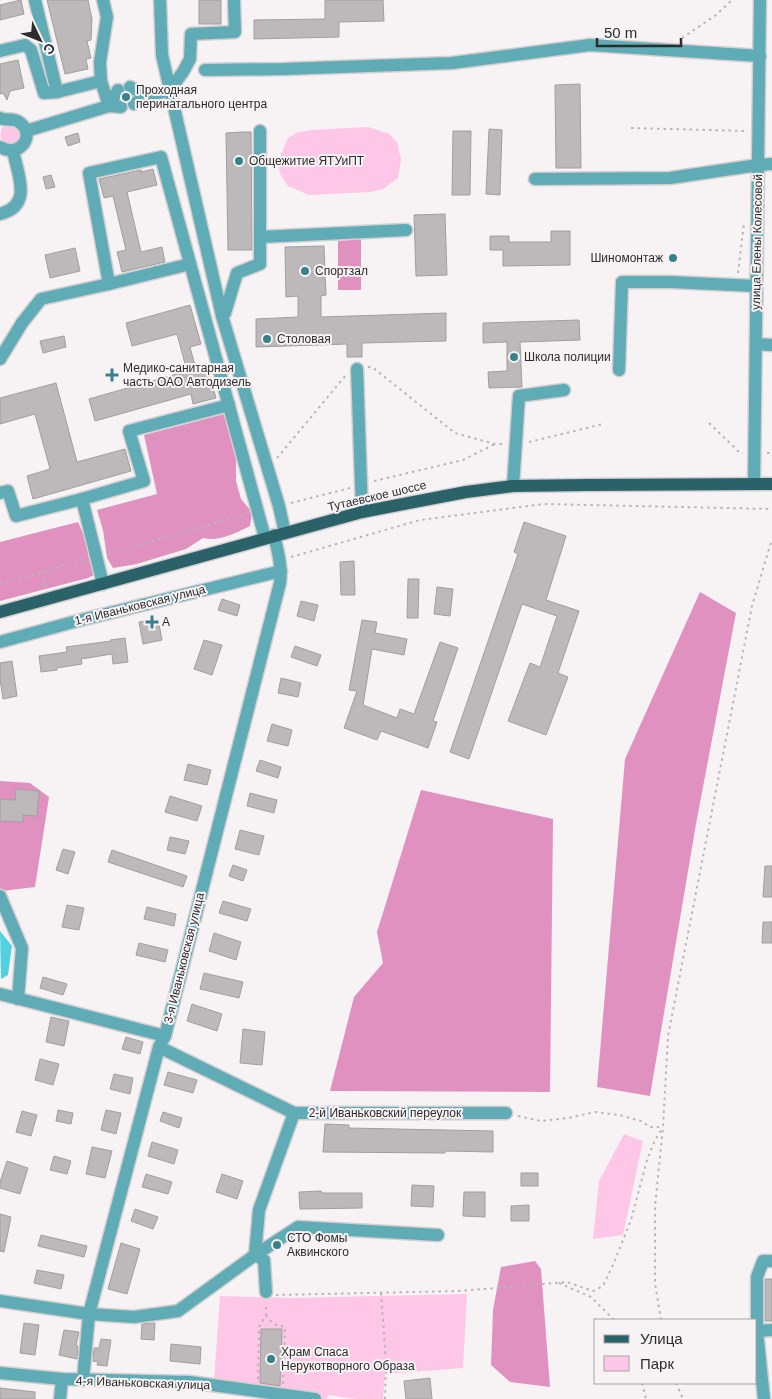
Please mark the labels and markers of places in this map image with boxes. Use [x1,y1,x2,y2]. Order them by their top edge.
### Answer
place label: Проходная перинатального центра [136,83,268,111]
marker: Проходная перинатального центра [120,91,132,103]
place label: Общежитие ЯТУиПТ [249,154,365,168]
marker: Общежитие ЯТУиПТ [233,155,245,167]
place label: Шиномонтаж [590,251,663,265]
marker: Шиномонтаж [667,252,679,264]
place label: Спортзал [315,264,368,278]
marker: Спортзал [299,265,311,277]
place label: Столовая [277,332,331,346]
marker: Столовая [261,333,273,345]
place label: Школа полиции [524,350,611,364]
marker: Школа полиции [508,351,520,363]
place label: Медико-санитарная часть ОАО Автодизель [123,361,251,389]
marker: Медико-санитарная часть ОАО Автодизель [105,368,119,382]
place label: А [162,615,170,629]
marker: А [146,616,158,628]
place label: СТО Фомы Аквинского [287,1231,349,1259]
marker: СТО Фомы Аквинского [271,1239,283,1251]
place label: Храм Спаса Нерукотворного Образа [281,1345,415,1373]
marker: Храм Спаса Нерукотворного Образа [265,1353,277,1365]

